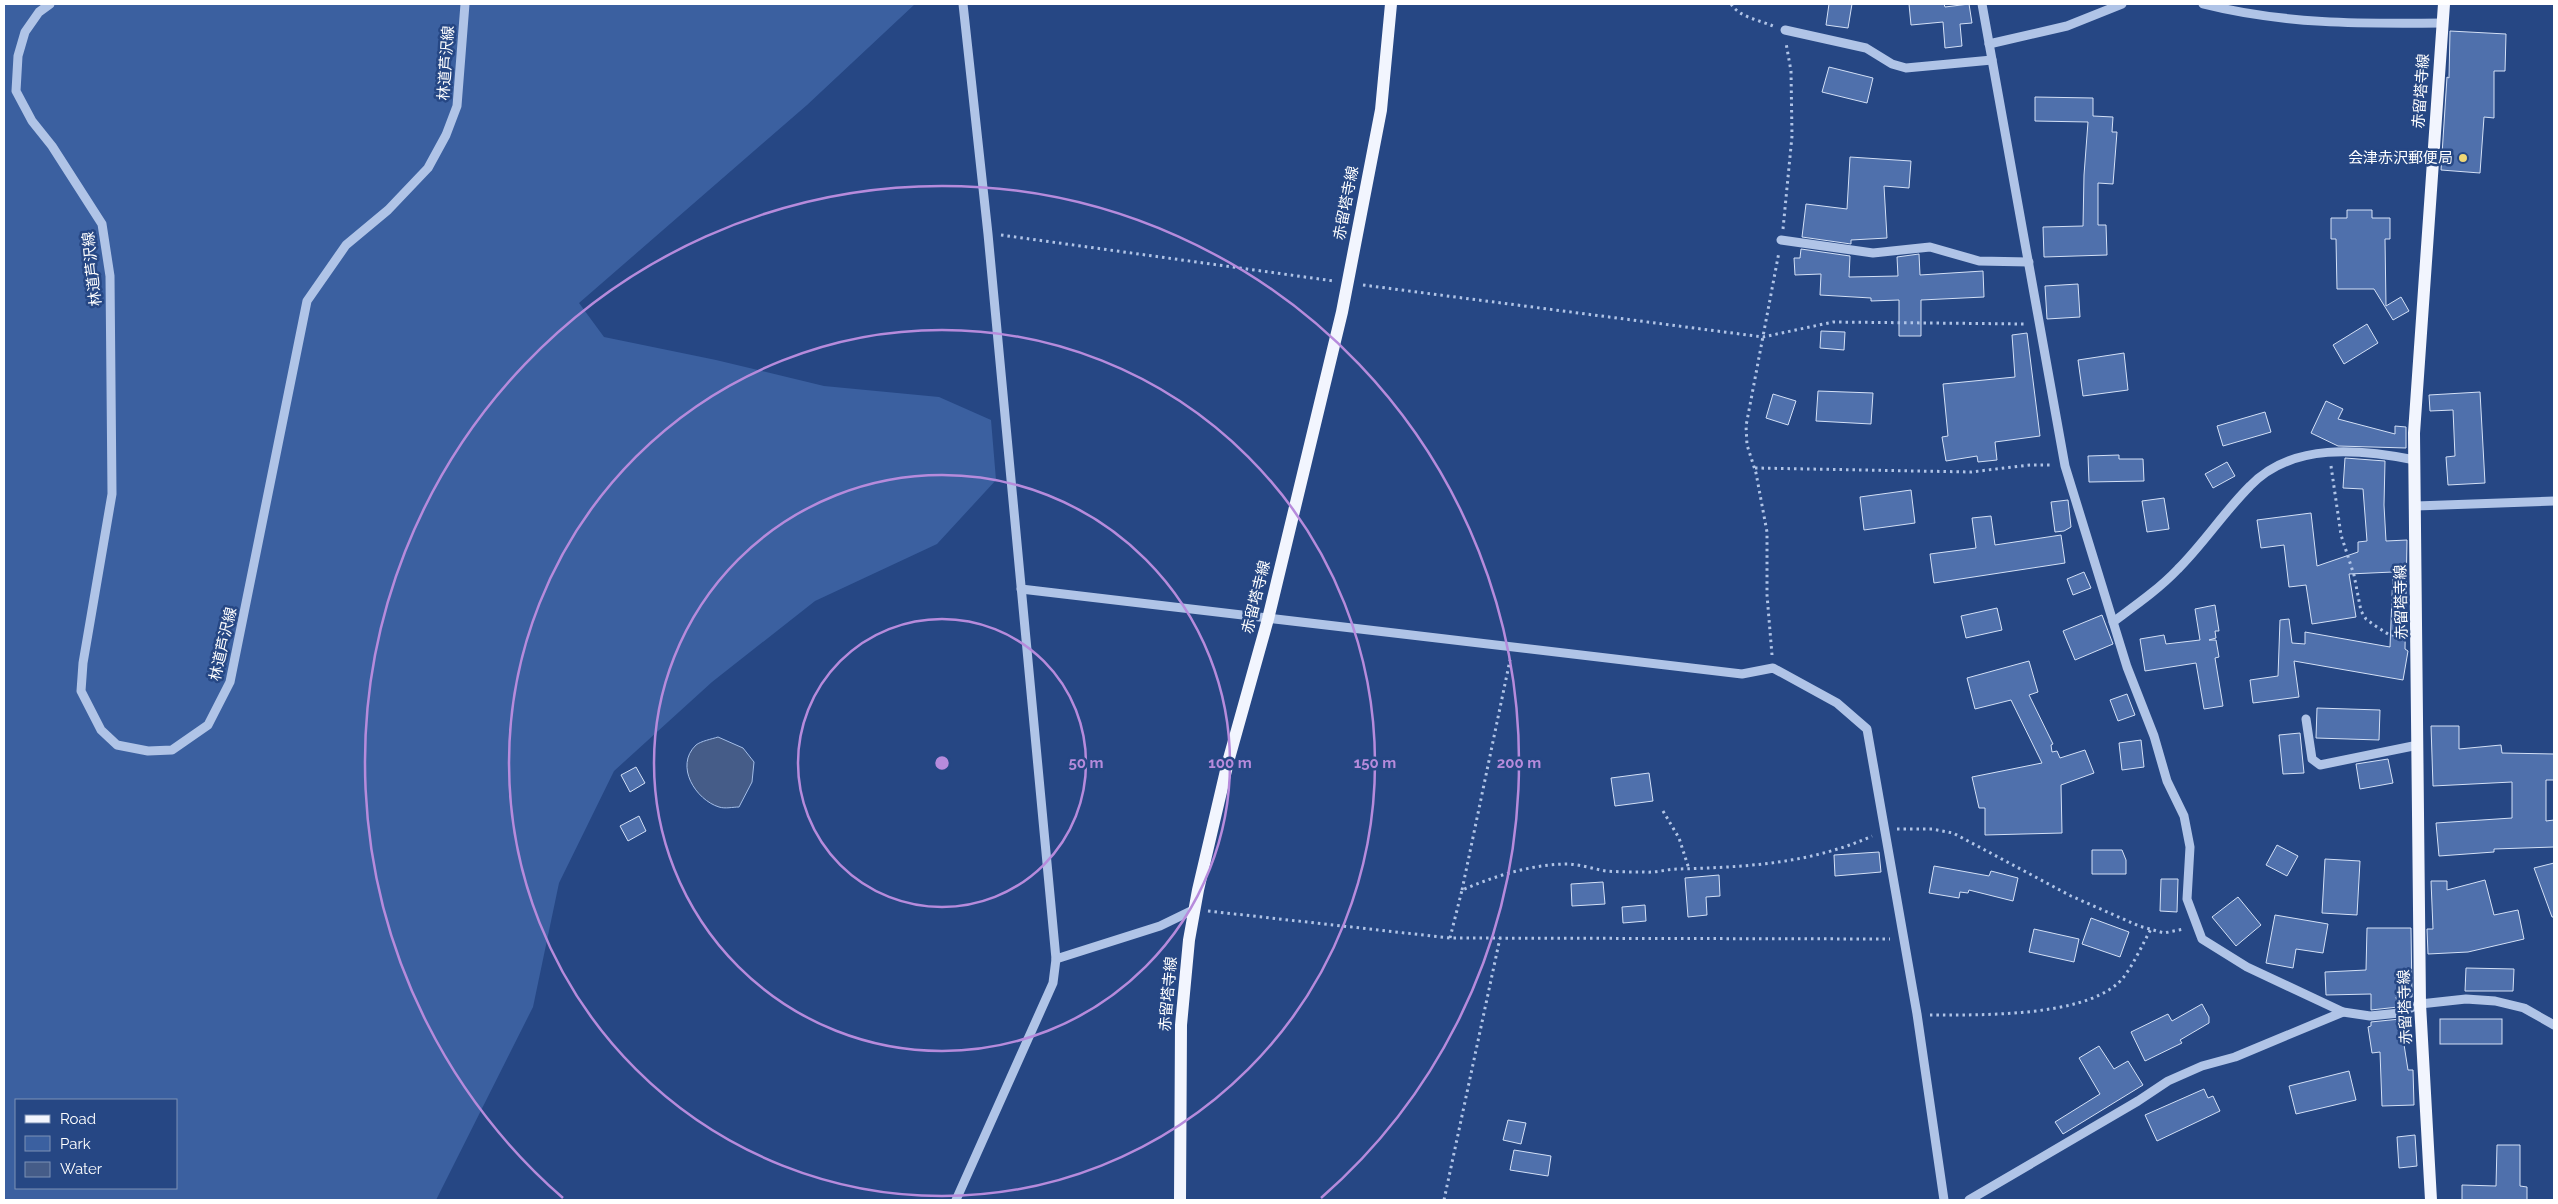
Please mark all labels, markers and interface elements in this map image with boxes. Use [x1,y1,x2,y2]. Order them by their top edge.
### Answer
street label: 林道芦沢線 [434,25,458,101]
street label: 赤留塔寺線 [2409,53,2433,129]
place label: 会津赤沢郵便局 [2348,149,2453,167]
marker: 会津赤沢郵便局 [2457,152,2469,164]
street label: 赤留塔寺線 [1330,164,1362,242]
street label: 林道芦沢線 [79,231,105,307]
street label: 赤留塔寺線 [1238,558,1274,636]
street label: 赤留塔寺線 [2391,564,2411,640]
street label: 林道芦沢線 [206,605,240,683]
centre of rings [933,754,951,772]
text: 50 m [1068,754,1104,772]
text: 100 m [1208,754,1252,772]
text: 150 m [1354,754,1396,772]
text: 200 m [1497,754,1541,772]
street label: 赤留塔寺線 [1156,956,1180,1032]
street label: 赤留塔寺線 [2395,969,2415,1045]
legend [15,1099,178,1189]
text: Road [60,1110,96,1128]
text: Park [60,1135,91,1153]
text: Water [60,1160,103,1178]

